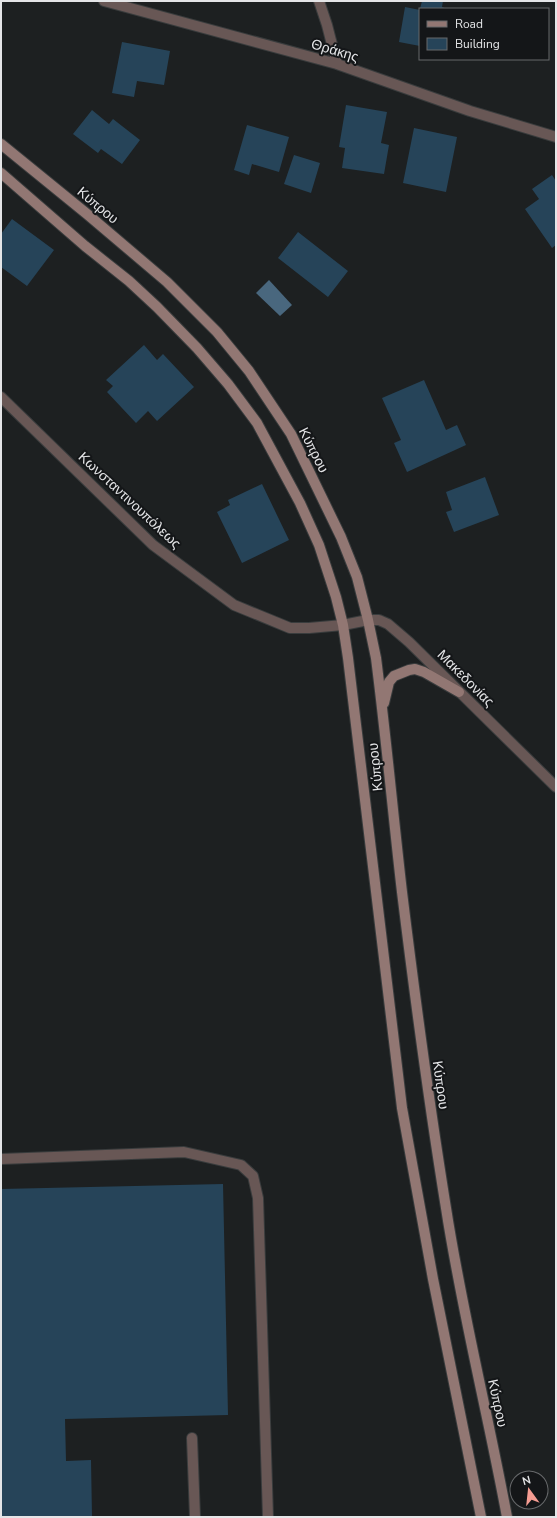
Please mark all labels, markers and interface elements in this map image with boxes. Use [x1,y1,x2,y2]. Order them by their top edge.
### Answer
legend [419,8,549,60]
text: Road [455,16,483,32]
street label: Θράκης [309,34,361,67]
text: Building [455,36,500,52]
street label: Κύπρου [73,182,122,228]
street label: Κύπρου [294,424,333,476]
street label: Κωνσταντινουπόλεως [74,448,185,553]
street label: Μακεδονίας [433,646,499,711]
street label: Κύπρου [364,742,387,792]
street label: Κύπρου [428,1060,453,1110]
street label: Κύπρου [483,1377,512,1429]
north arrow [509,1470,549,1510]
text: N [521,1473,532,1489]

